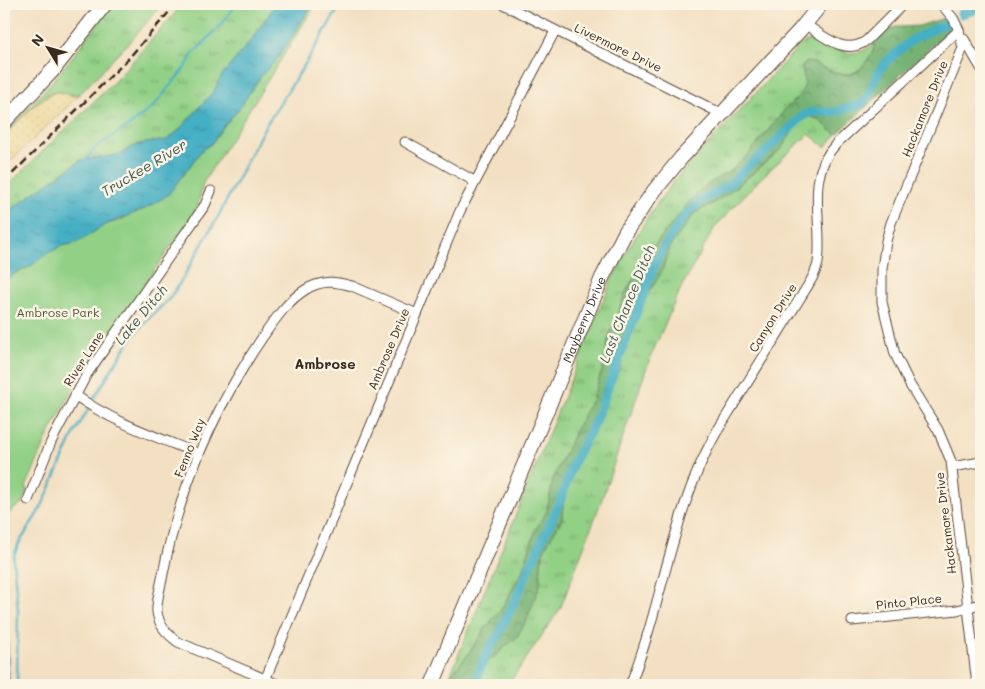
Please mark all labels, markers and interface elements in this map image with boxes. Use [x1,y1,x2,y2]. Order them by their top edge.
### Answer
street label: Livermore Drive [572,19,665,75]
north arrow [22,22,72,72]
text: N [26,30,48,50]
street label: Hackamore Drive [897,58,951,159]
water label: Truckee River [98,135,190,201]
water label: Last Chance Ditch [594,242,659,366]
street label: Mayberry Drive [559,274,609,365]
street label: Canyon Drive [745,280,800,355]
water label: Lake Ditch [110,281,171,349]
park label: Ambrose Park [17,304,99,320]
street label: Ambrose Drive [364,305,413,392]
street label: River Lane [59,328,107,389]
district label: Ambrose [295,354,355,373]
street label: Fenno Way [170,416,208,480]
street label: Hackamore Drive [931,471,959,575]
street label: Pinto Place [875,590,943,612]

